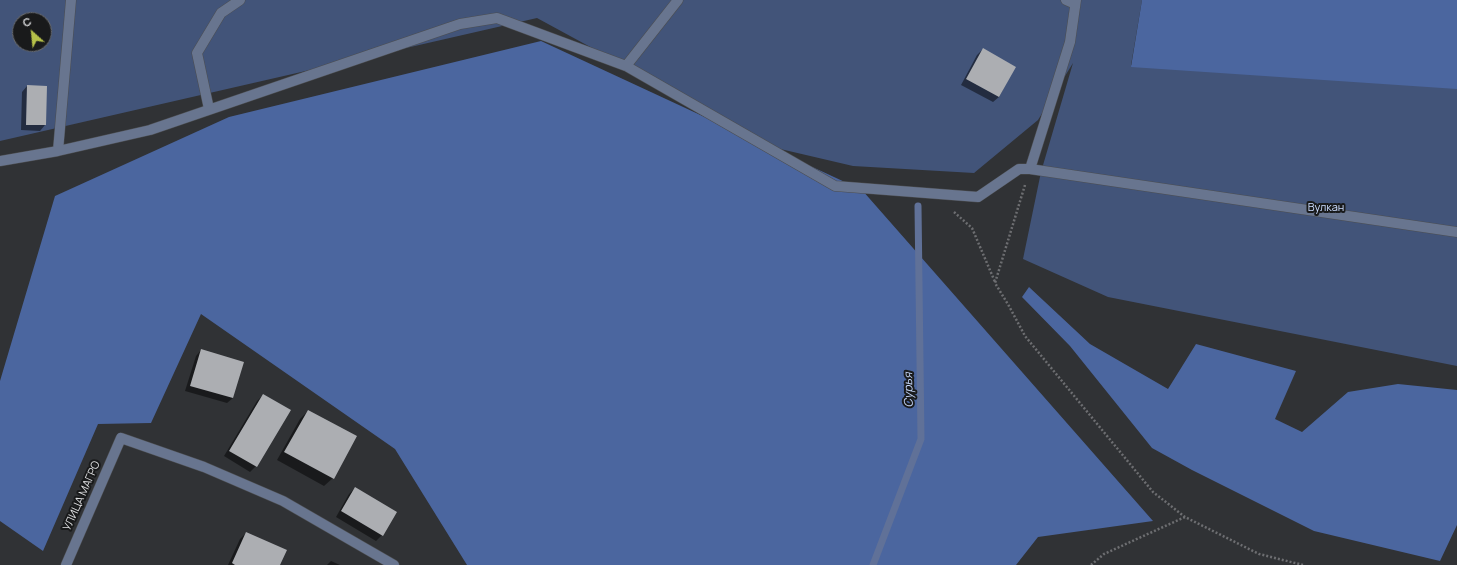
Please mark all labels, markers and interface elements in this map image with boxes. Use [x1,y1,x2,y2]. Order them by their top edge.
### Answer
north arrow [12,12,52,52]
text: С [20,13,34,30]
park label: Вулкан [1308,201,1344,215]
water label: Сурья [901,372,917,408]
street label: УЛИЦА МАГРО [61,459,103,533]

